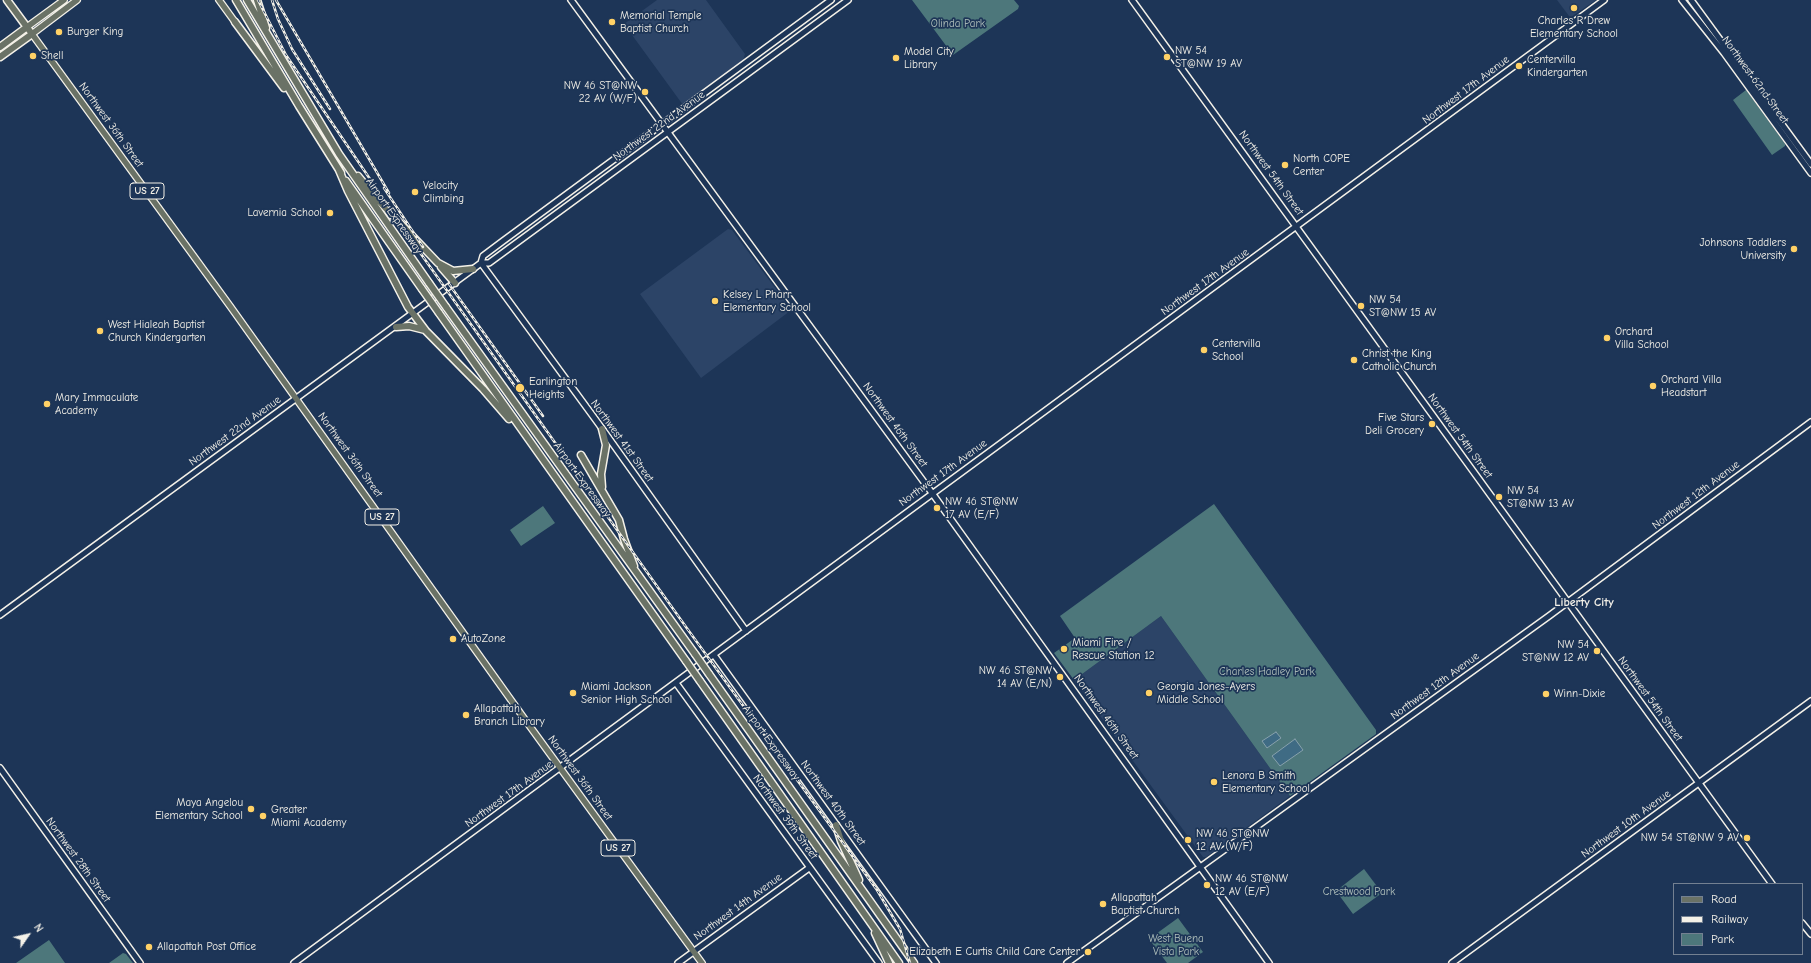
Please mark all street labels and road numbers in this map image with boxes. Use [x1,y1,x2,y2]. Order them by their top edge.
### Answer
street label: Northwest 62nd Street [1719,34,1791,126]
street label: Northwest 17th Avenue [1420,53,1512,127]
street label: Northwest 36th Street [76,80,146,170]
street label: Northwest 22nd Avenue [610,88,708,164]
street label: Northwest 54th Street [1236,128,1306,218]
street label: Airport Expressway [363,176,425,256]
road number: US 27 [130,183,164,199]
street label: Northwest 17th Avenue [1158,246,1252,318]
street label: Northwest 46th Street [860,380,930,470]
street label: Northwest 54th Street [1425,391,1495,481]
street label: Northwest 22nd Avenue [186,393,284,469]
street label: Northwest 41st Street [588,397,656,485]
street label: Northwest 36th Street [315,410,385,500]
street label: Northwest 17th Avenue [896,437,990,509]
street label: Airport Expressway [550,440,614,520]
street label: Northwest 12th Avenue [1650,458,1742,532]
road number: US 27 [365,509,399,525]
street label: Northwest 12th Avenue [1388,649,1482,723]
street label: Northwest 54th Street [1615,654,1685,744]
street label: Northwest 46th Street [1071,672,1141,762]
street label: Airport Expressway [739,703,803,783]
street label: Northwest 36th Street [545,733,615,823]
street label: Northwest 17th Avenue [462,758,556,830]
street label: Northwest 40th Street [798,758,868,848]
street label: Northwest 39th Street [750,772,820,862]
street label: Northwest 10th Avenue [1579,787,1673,861]
street label: Northwest 28th Street [43,815,113,905]
road number: US 27 [601,840,635,856]
street label: Northwest 14th Avenue [691,871,785,943]

